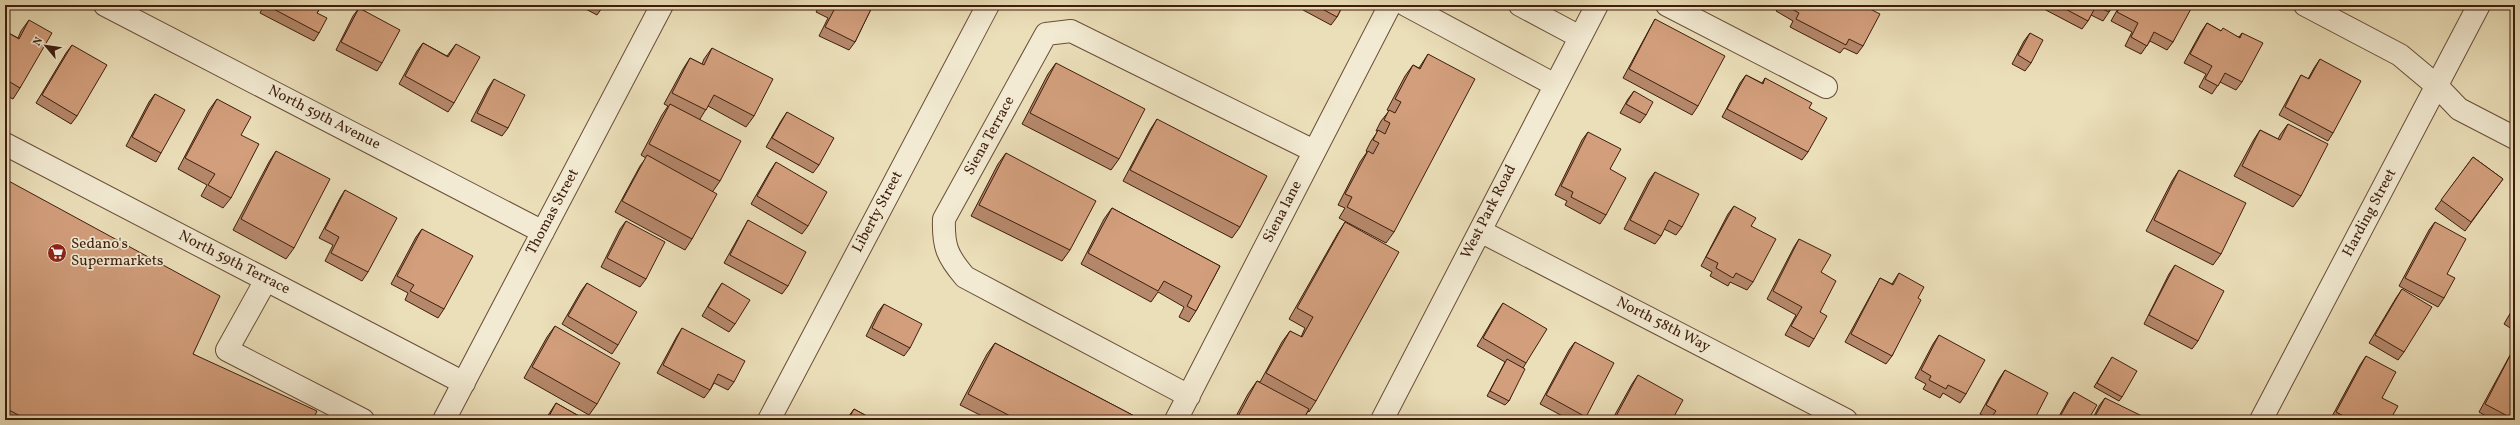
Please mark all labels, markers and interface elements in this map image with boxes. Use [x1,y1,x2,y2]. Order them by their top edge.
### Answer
north arrow [26,26,66,66]
text: N [30,35,47,49]
street label: North 59th Avenue [264,81,384,155]
street label: Siena Terrace [960,93,1020,179]
street label: West Park Road [1456,161,1522,263]
street label: Thomas Street [521,165,585,259]
street label: Harding Street [2338,165,2402,261]
street label: Liberty Street [848,167,908,257]
street label: Siena lane [1258,177,1308,247]
street label: North 59th Terrace [175,226,293,300]
place label: Sedano's Supermarkets [71,234,164,272]
supermarket icon: Sedano's Supermarkets [46,242,68,264]
street label: North 58th Way [1612,292,1714,358]

